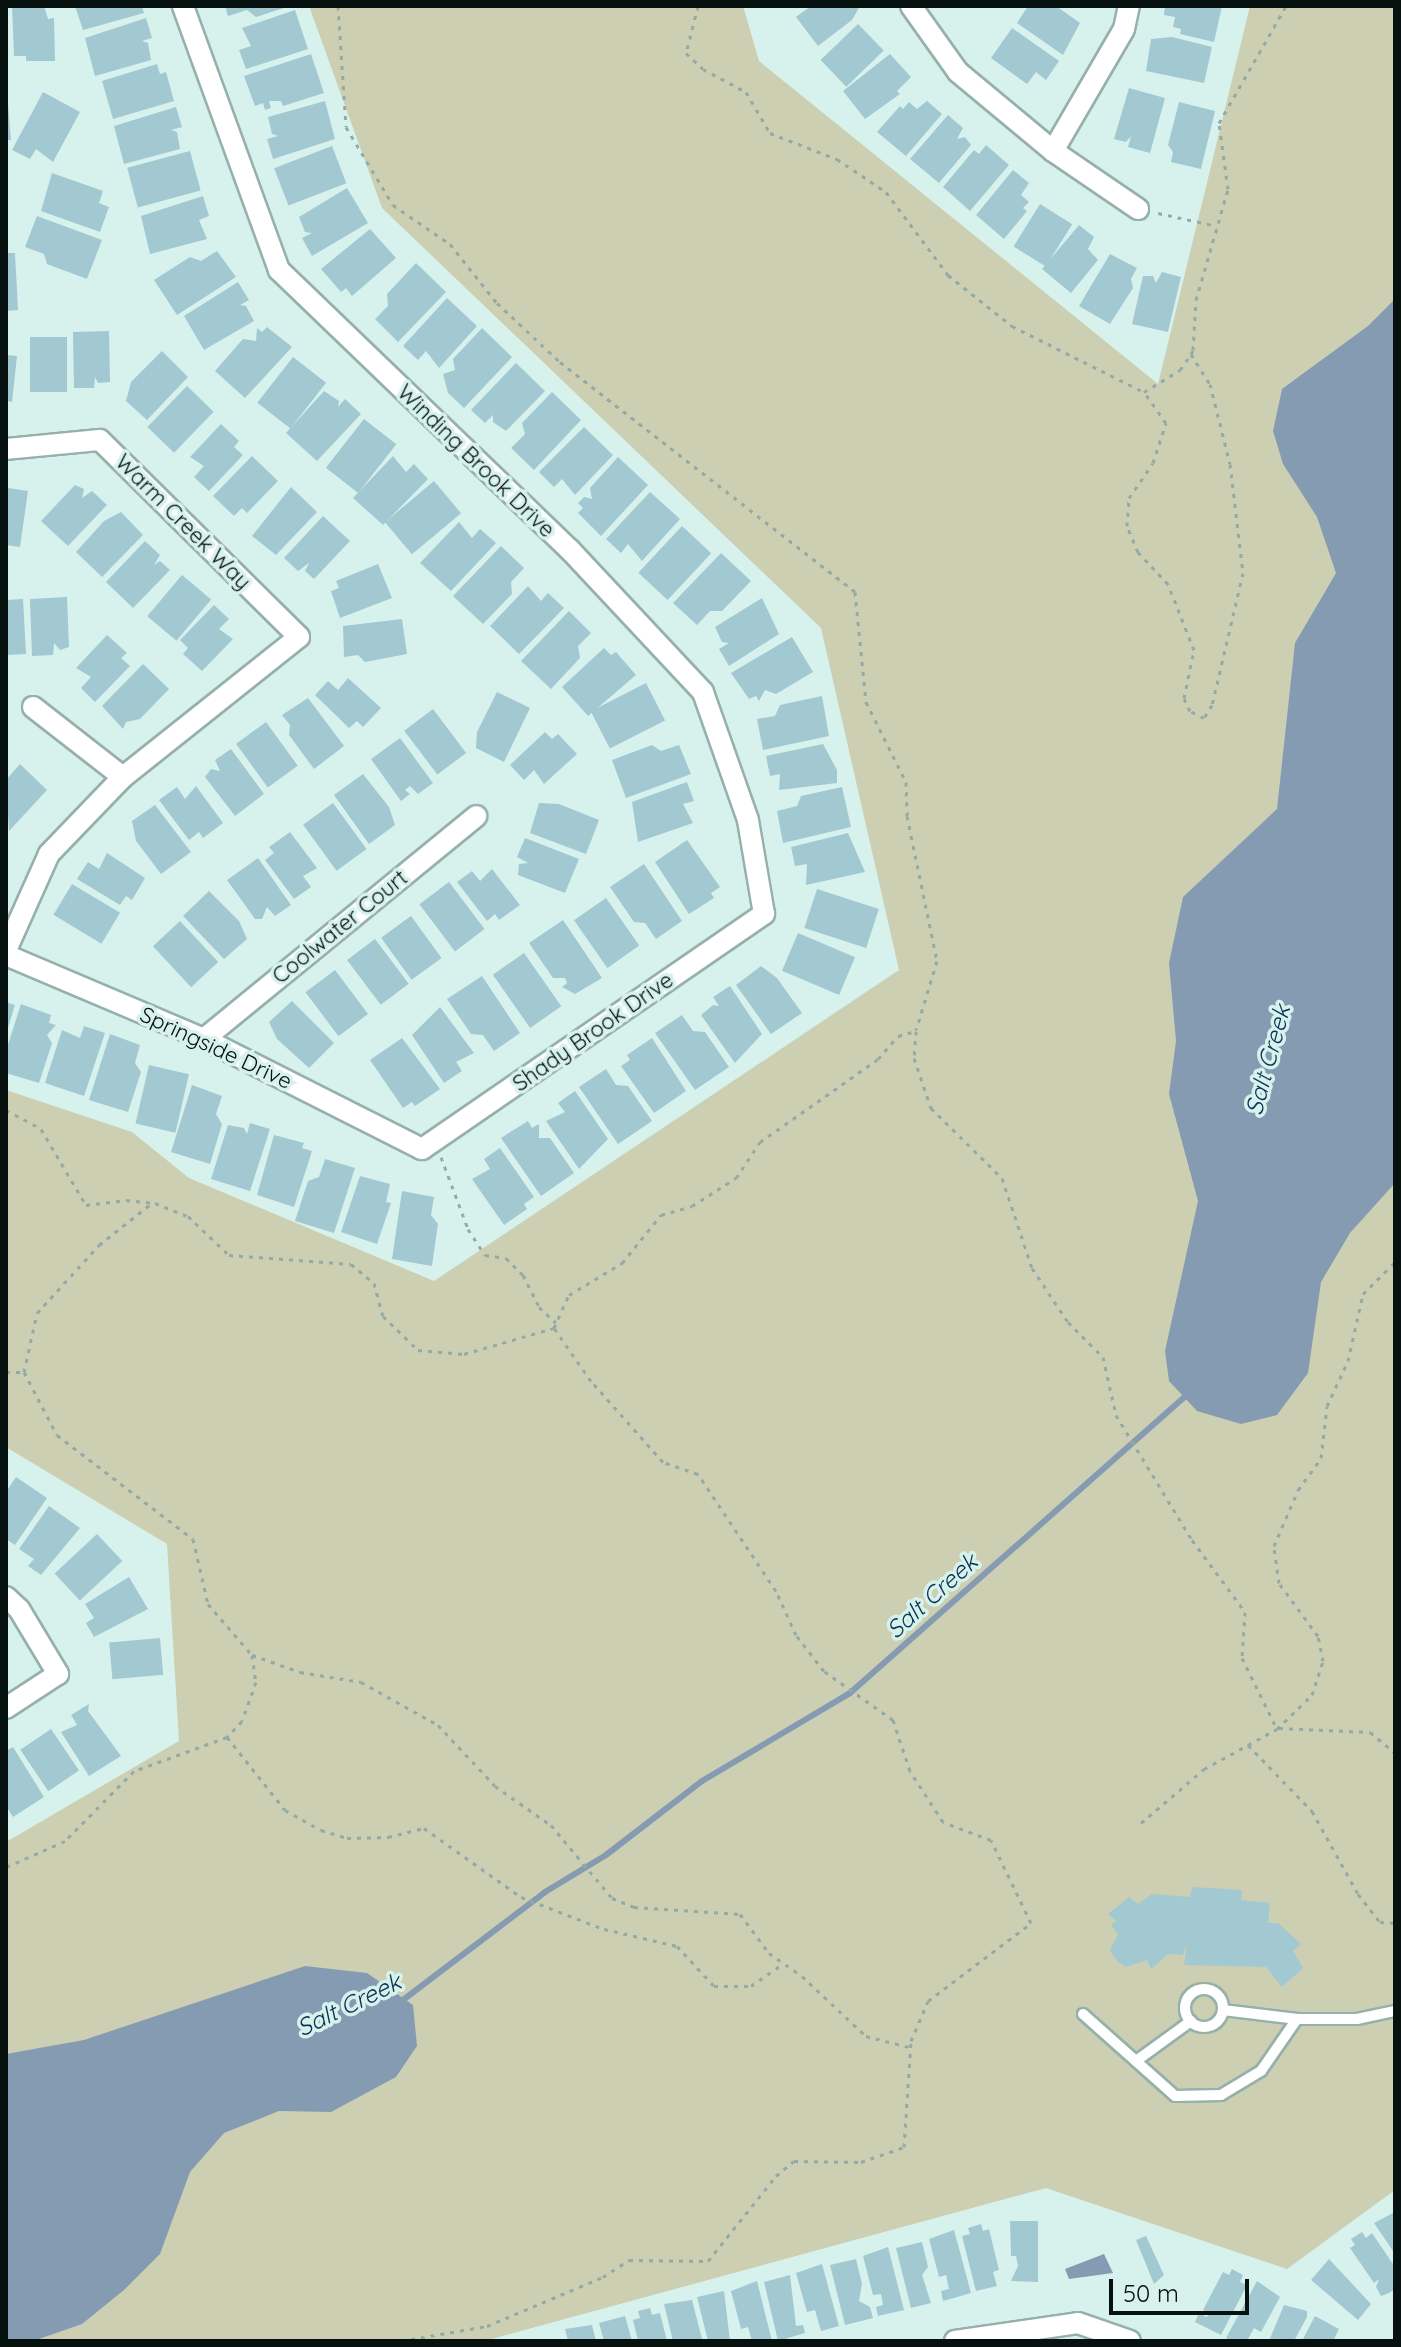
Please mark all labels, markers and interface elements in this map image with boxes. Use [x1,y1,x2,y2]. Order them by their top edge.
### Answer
street label: Winding Brook Drive [392,379,560,543]
street label: Warm Creek Way [110,449,256,595]
street label: Coolwater Court [267,865,413,989]
street label: Shady Brook Drive [508,967,678,1097]
street label: Springside Drive [136,1001,296,1095]
water label: Salt Creek [1240,1002,1296,1118]
water label: Salt Creek [881,1548,983,1644]
water label: Salt Creek [292,1967,406,2043]
scale bar [1113,2263,1253,2313]
text: 50 m [1123,2278,1179,2308]

